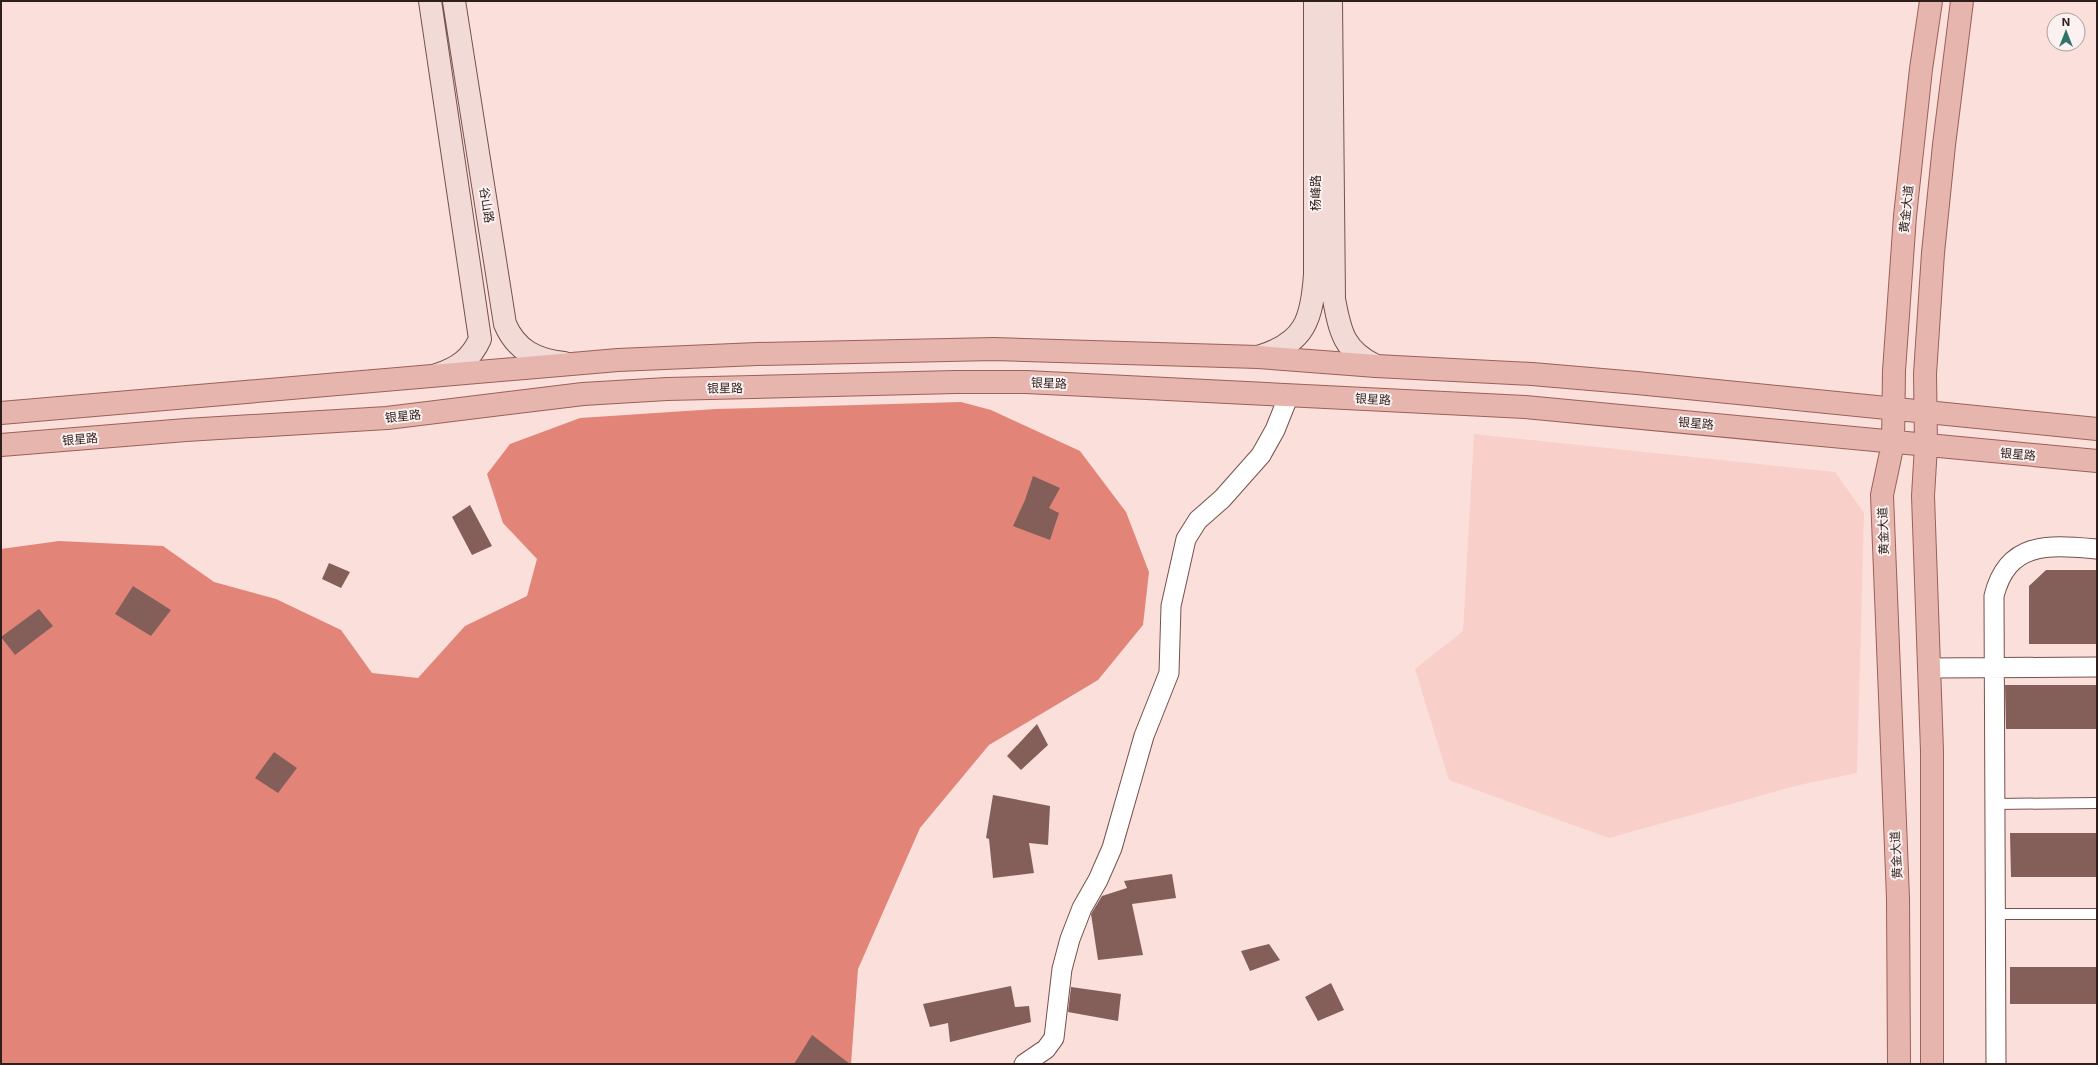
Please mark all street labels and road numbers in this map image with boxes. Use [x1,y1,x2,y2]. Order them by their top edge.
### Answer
street label: 杨峰路 [1308,175,1323,211]
street label: 黄金大道 [1896,184,1916,234]
street label: 谷山路 [477,186,497,224]
street label: 银星路 [1031,375,1067,391]
street label: 银星路 [707,380,743,396]
street label: 银星路 [1355,391,1391,407]
street label: 银星路 [384,407,422,425]
street label: 银星路 [1677,414,1715,432]
street label: 银星路 [61,430,99,448]
street label: 银星路 [1999,445,2037,463]
street label: 黄金大道 [1875,507,1891,555]
street label: 黄金大道 [1887,831,1905,879]

